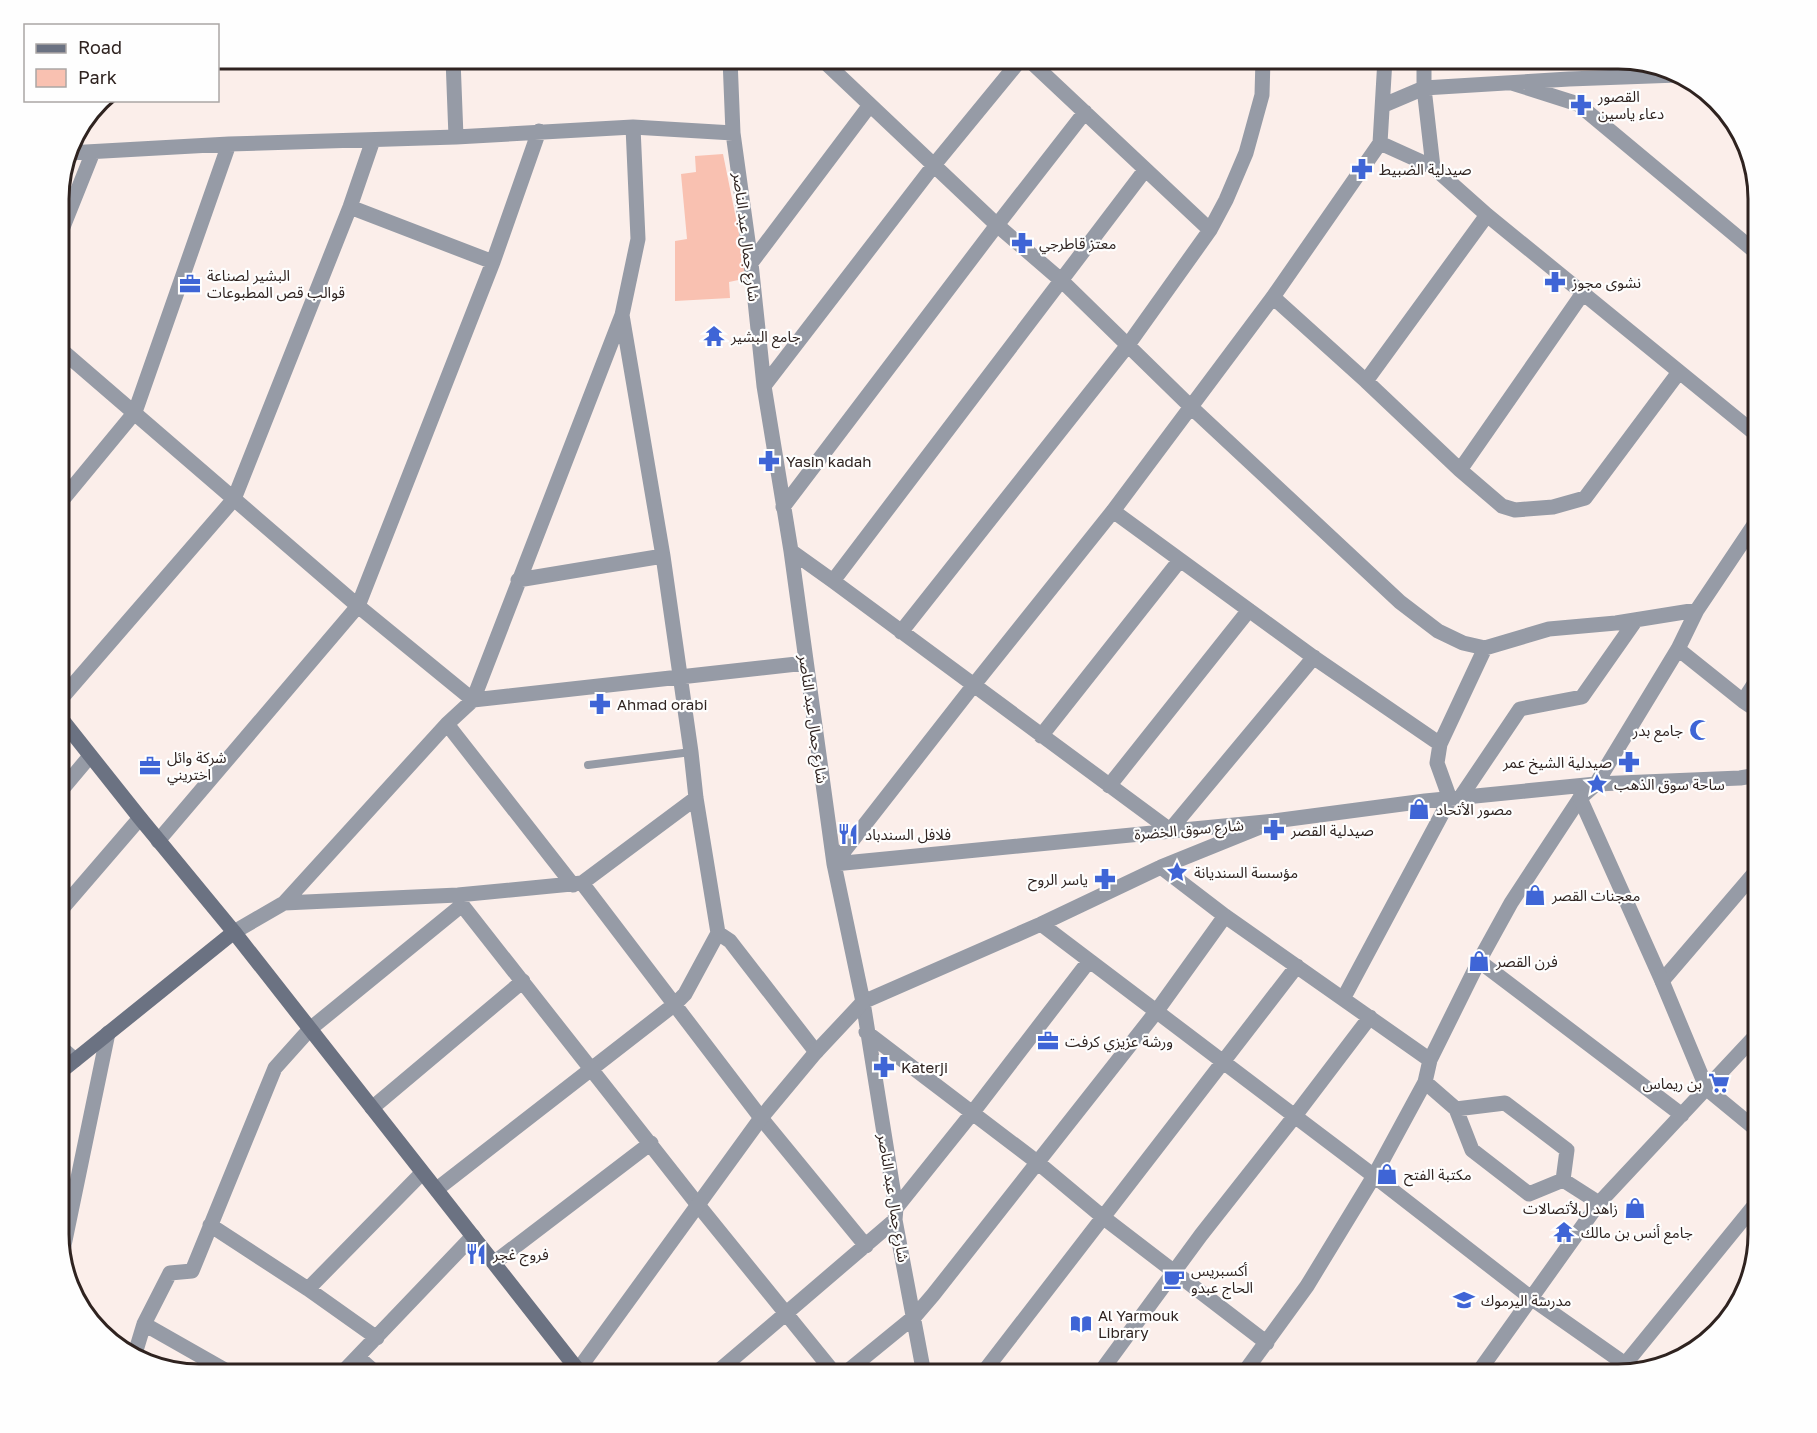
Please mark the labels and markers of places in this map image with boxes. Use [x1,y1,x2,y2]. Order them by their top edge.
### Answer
place label: القصور دعاء ياسين [1597,87,1664,123]
pharmacy icon: القصور دعاء ياسين [1569,93,1593,117]
pharmacy icon: صيدلية الضبيط [1350,157,1374,181]
place label: صيدلية الضبيط [1379,160,1472,178]
pharmacy icon: معتز قاطرجي [1010,231,1034,255]
place label: معتز قاطرجي [1039,234,1116,255]
place label: البشير لصناعة قوالب قص المطبوعات [207,266,345,302]
pharmacy icon: نشوى مجوز [1543,270,1567,294]
office icon: البشير لصناعة قوالب قص المطبوعات [178,272,202,296]
place label: نشوى مجوز [1571,273,1641,292]
temple icon: جامع البشير [702,324,726,348]
place label: جامع البشير [730,327,801,349]
pharmacy icon: Yasin kadah [757,449,781,473]
place label: Yasin kadah [786,452,872,470]
pharmacy icon: Ahmad orabi [588,692,612,716]
place label: Ahmad orabi [617,695,707,713]
mosque icon: جامع بدر [1688,718,1712,742]
place label: جامع بدر [1632,721,1683,743]
place label: شركة وائل اختريني [167,748,227,786]
pharmacy icon: صيدلية الشيخ عمر [1617,750,1641,774]
place label: صيدلية الشيخ عمر [1502,753,1612,775]
office icon: شركة وائل اختريني [138,754,162,778]
place icon: ساحة سوق الذهب [1585,772,1609,796]
place label: ساحة سوق الذهب [1614,775,1725,794]
shop icon: مصور اﻷتحاد [1407,797,1431,821]
place label: مصور اﻷتحاد [1436,800,1512,819]
pharmacy icon: صيدلية القصر [1262,818,1286,842]
place label: صيدلية القصر [1290,821,1374,840]
restaurant icon: فلافل السندباد [836,822,860,846]
place label: فلافل السندباد [865,825,951,844]
place icon: مؤسسة السنديانة [1165,860,1189,884]
place label: مؤسسة السنديانة [1194,863,1298,882]
pharmacy icon: ياسر الروح [1093,867,1117,891]
place label: ياسر الروح [1028,870,1088,892]
shop icon: معجنات القصر [1523,883,1547,907]
place label: معجنات القصر [1551,886,1640,905]
shop icon: فرن القصر [1467,949,1491,973]
place label: فرن القصر [1495,952,1558,971]
office icon: ورشة عزيزي كرفت [1036,1029,1060,1053]
place label: ورشة عزيزي كرفت [1065,1032,1173,1053]
pharmacy icon: Katerji [872,1055,896,1079]
place label: Katerji [901,1058,948,1076]
supermarket icon: بن ريماس [1707,1071,1731,1095]
place label: بن ريماس [1643,1074,1702,1093]
shop icon: مكتبة الفتح [1375,1162,1399,1186]
place label: مكتبة الفتح [1404,1165,1472,1187]
shop icon: زاهد لﻷتصالات [1623,1196,1647,1220]
place label: زاهد لﻷتصالات [1523,1199,1618,1218]
temple icon: جامع أنس بن مالك [1552,1220,1576,1244]
place label: جامع أنس بن مالك [1581,1223,1693,1245]
restaurant icon: فروج غجر [464,1242,488,1266]
place label: فروج غجر [492,1245,549,1267]
place label: أكسبريس الحاج عبدو [1191,1261,1253,1300]
cafe icon: أكسبريس الحاج عبدو [1162,1267,1186,1291]
school or university icon: مدرسة اليرموك [1452,1288,1476,1312]
place label: مدرسة اليرموك [1481,1291,1571,1310]
place label: Al Yarmouk Library [1098,1306,1179,1341]
library icon: Al Yarmouk Library [1069,1312,1093,1336]

